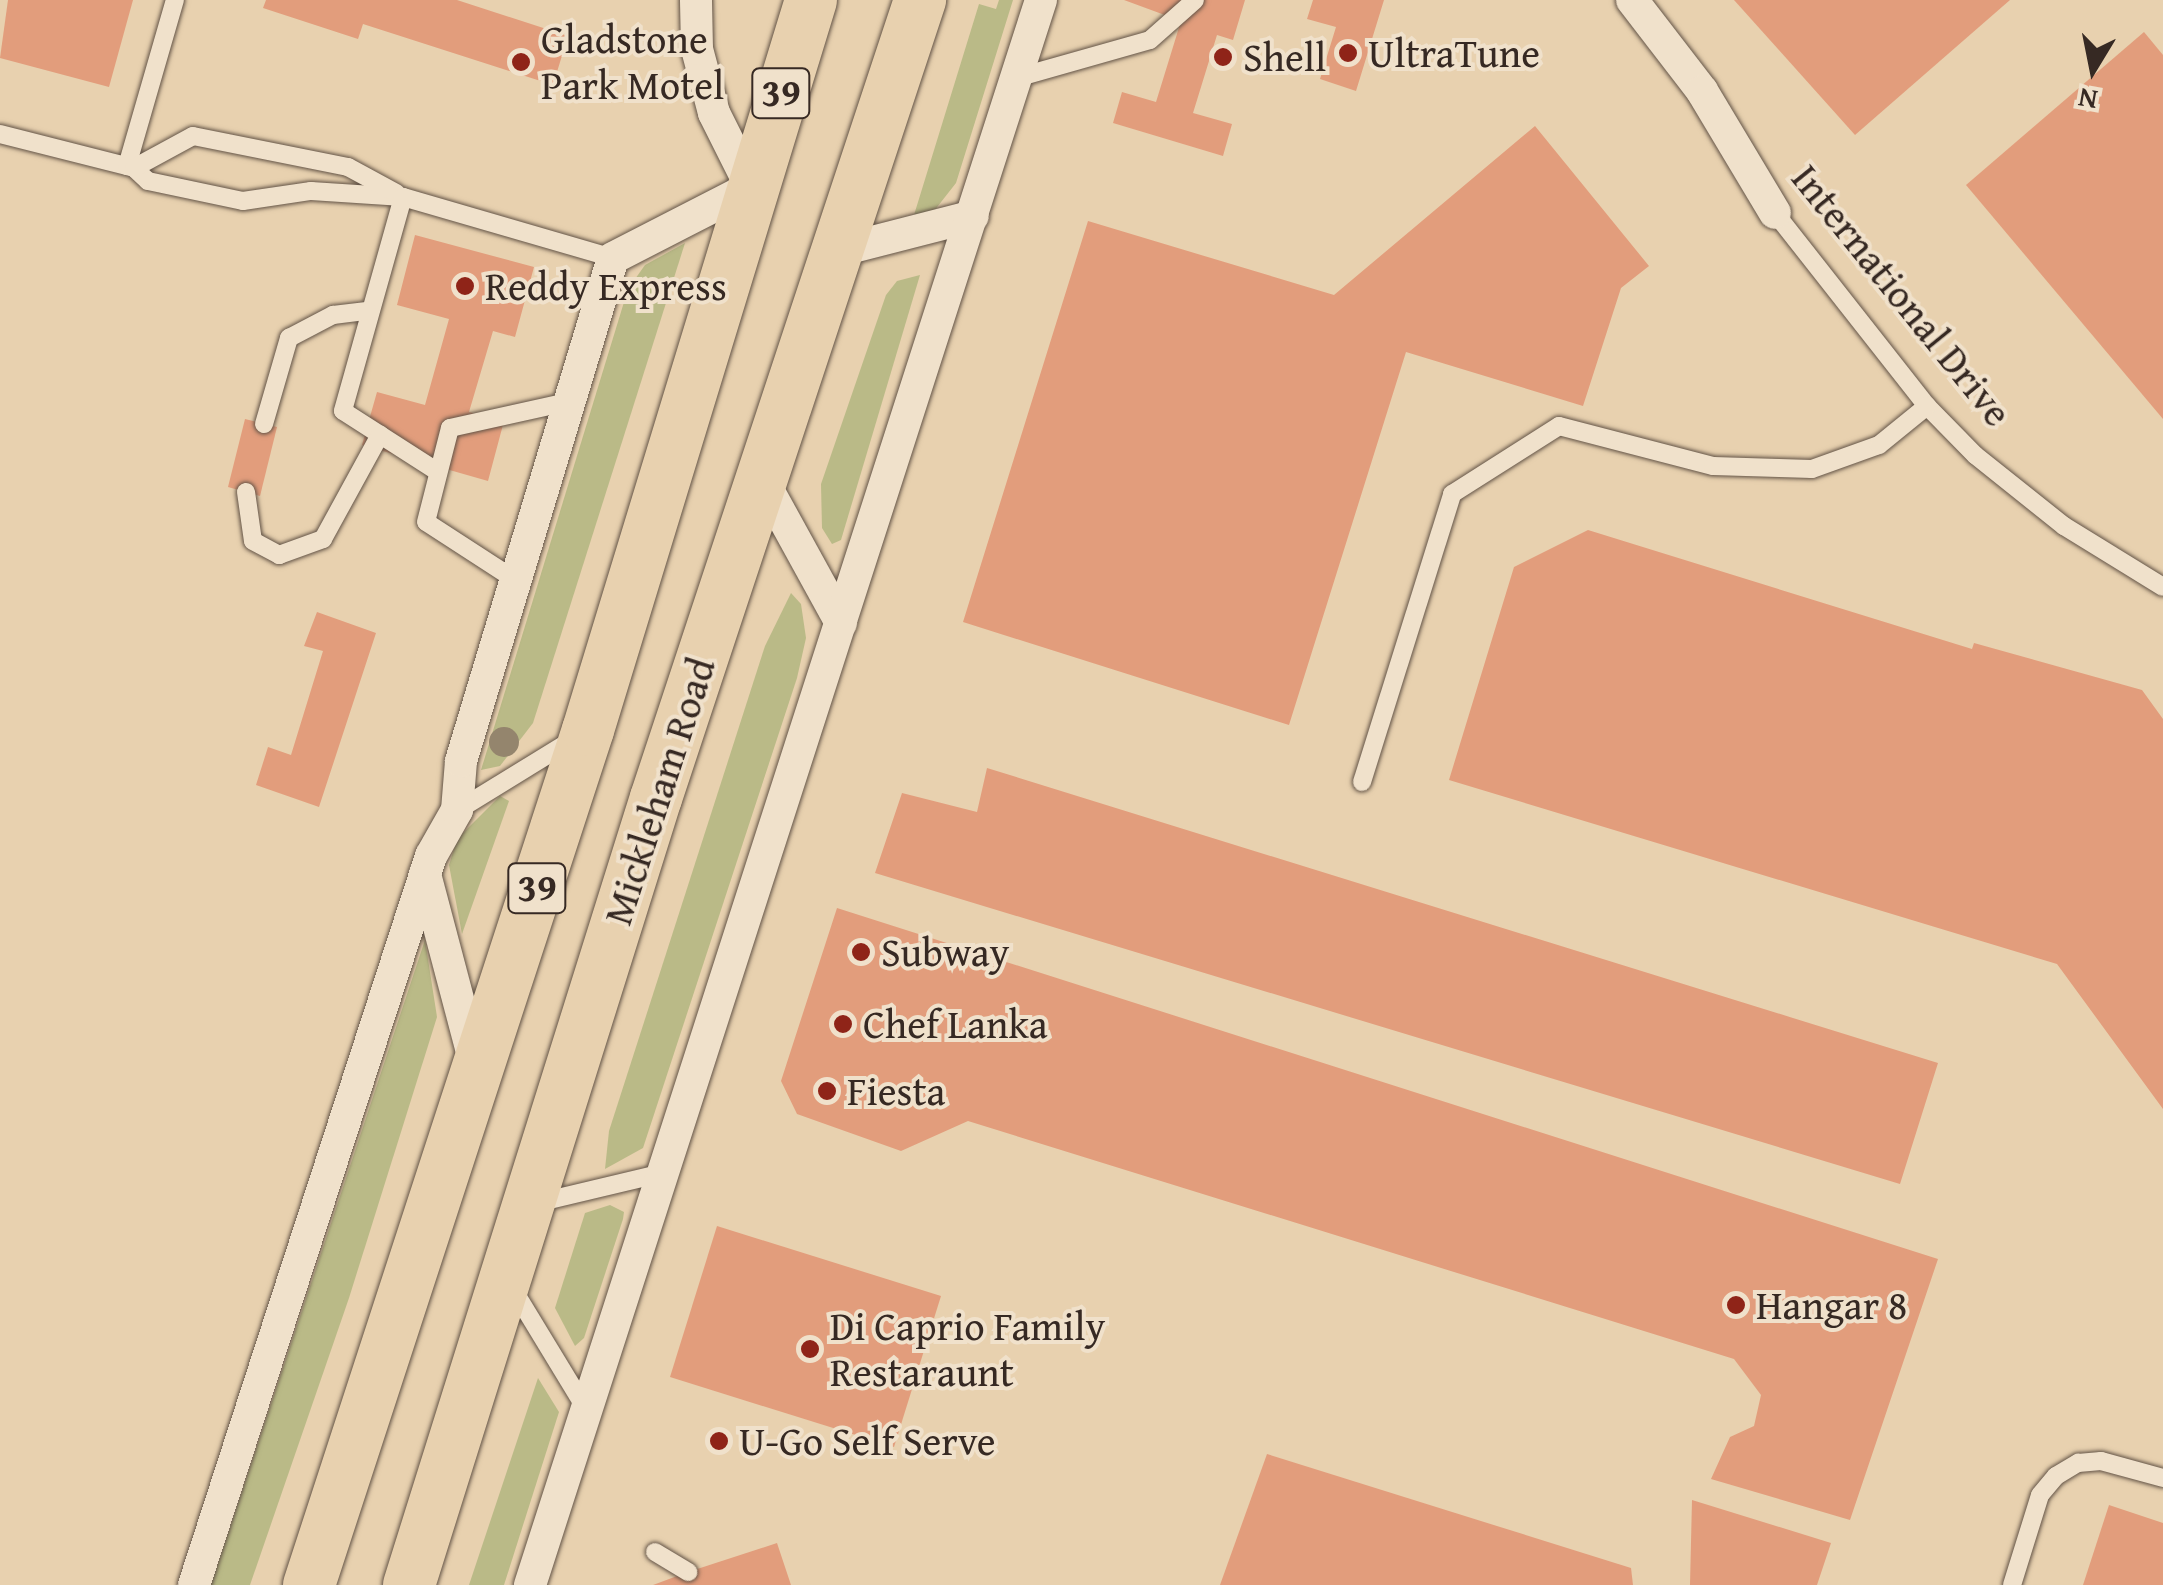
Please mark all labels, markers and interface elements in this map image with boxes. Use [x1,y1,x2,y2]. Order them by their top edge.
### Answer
place label: Gladstone Park Motel [541,15,724,109]
north arrow [2043,20,2143,120]
place label: UltraTune [1368,29,1540,77]
place label: Shell [1243,33,1326,81]
marker: UltraTune [1337,42,1359,64]
marker: Shell [1212,46,1234,68]
marker: Gladstone Park Motel [510,51,532,73]
road number: 39 [751,60,811,126]
text: N [2075,78,2100,122]
street label: International Drive [1782,155,2022,435]
place label: Reddy Express [485,262,727,310]
marker: Reddy Express [454,275,476,297]
street label: Mickleham Road [593,651,725,931]
road number: 39 [507,855,567,921]
place label: Subway [881,928,1009,976]
marker: Subway [850,941,872,963]
place label: Chef Lanka [863,1000,1048,1048]
marker: Chef Lanka [832,1013,854,1035]
place label: Fiesta [847,1067,945,1115]
marker: Fiesta [816,1080,838,1102]
place label: Hangar 8 [1756,1281,1907,1329]
marker: Hangar 8 [1725,1294,1747,1316]
place label: Di Caprio Family Restaraunt [830,1302,1105,1396]
marker: Di Caprio Family Restaraunt [799,1338,821,1360]
place label: U-Go Self Serve [739,1417,996,1465]
marker: U-Go Self Serve [708,1430,730,1452]

